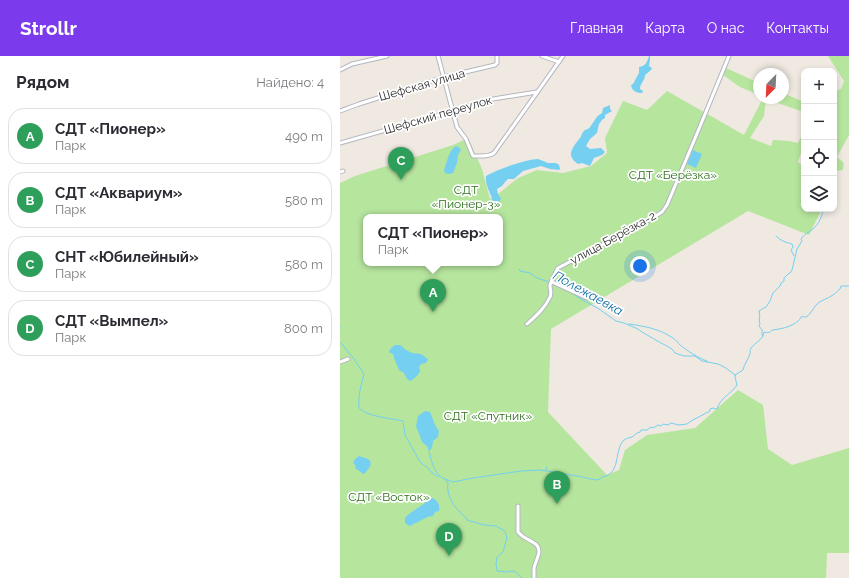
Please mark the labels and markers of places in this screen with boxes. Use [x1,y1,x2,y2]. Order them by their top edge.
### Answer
pin: C [388,147,414,180]
pin: A [420,279,446,312]
pin: B [544,471,570,504]
pin: D [436,523,462,556]

